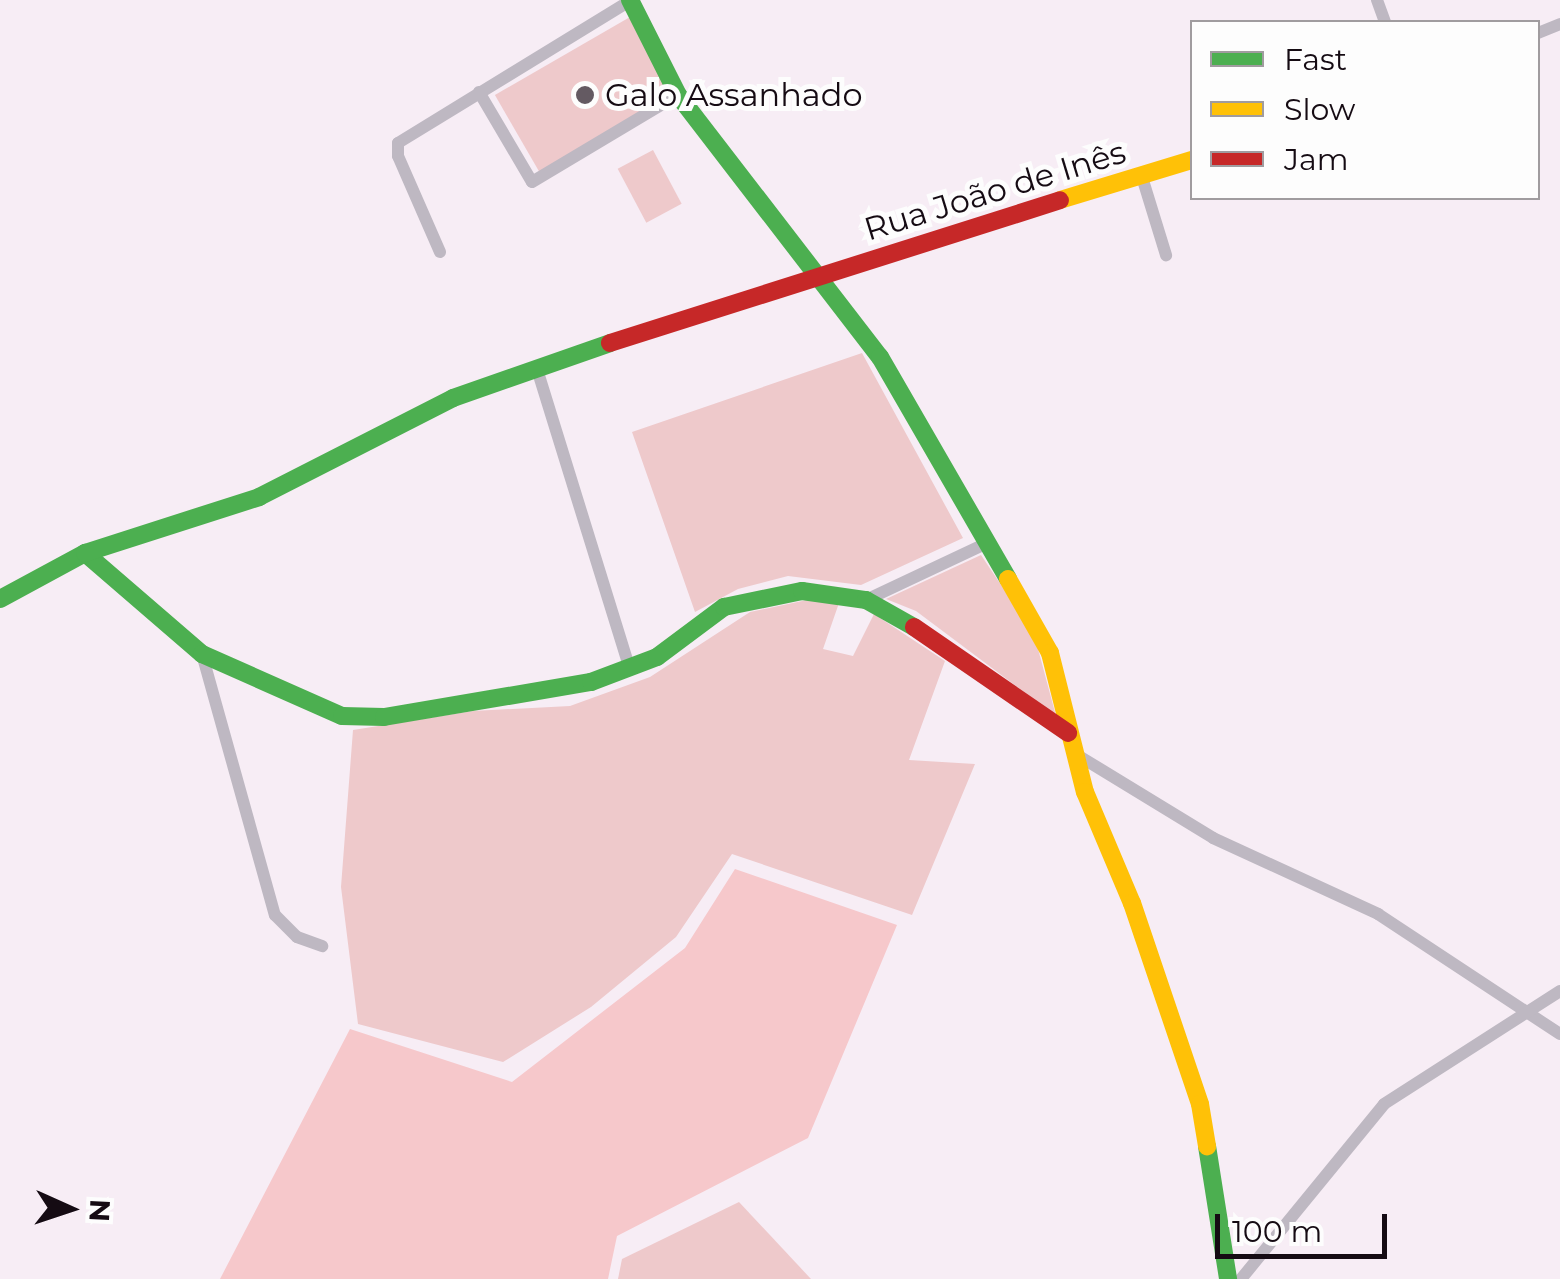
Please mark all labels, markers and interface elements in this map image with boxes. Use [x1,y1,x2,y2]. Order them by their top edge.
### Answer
legend [1190,20,1540,200]
text: Fast [1284,41,1347,78]
place label: Galo Assanhado [605,76,862,114]
marker: Galo Assanhado [574,84,596,106]
text: Slow [1284,91,1355,128]
street label: Rua João de Inês [860,133,1130,249]
text: Jam [1284,141,1349,178]
north arrow [20,1159,120,1259]
scale bar [1220,1194,1392,1256]
text: N [82,1198,118,1223]
text: 100 m [1232,1213,1322,1250]

